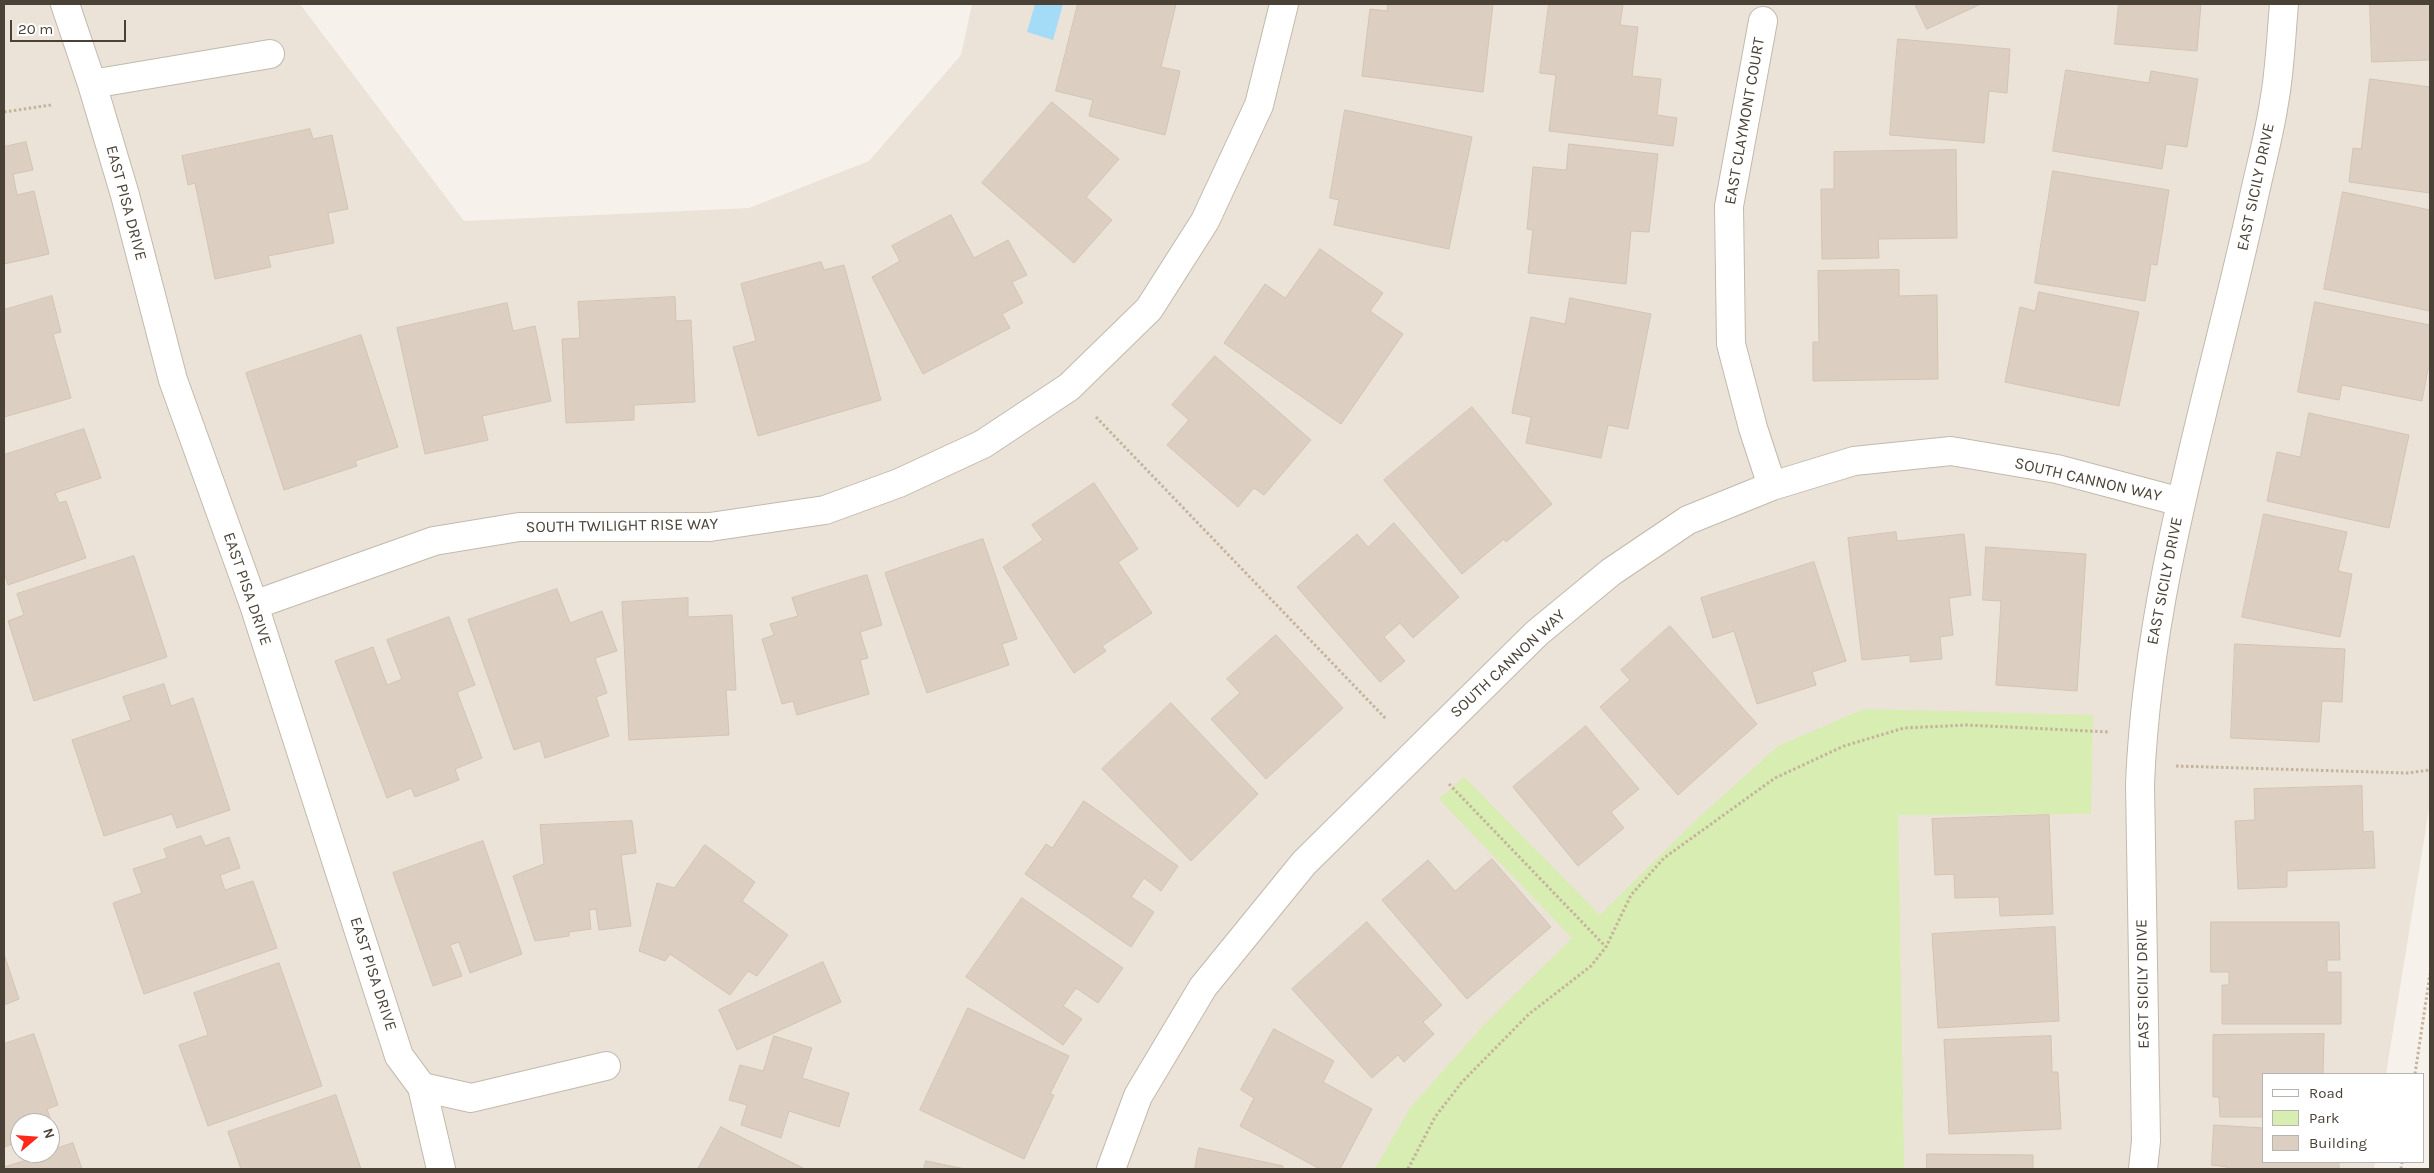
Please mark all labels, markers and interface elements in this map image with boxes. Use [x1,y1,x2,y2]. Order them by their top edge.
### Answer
scale bar [12,10,129,42]
text: 20 m [18,20,53,38]
street label: EAST CLAYMONT COURT [1721,36,1769,206]
street label: EAST SICILY DRIVE [2233,121,2279,253]
street label: EAST PISA DRIVE [101,143,151,263]
street label: SOUTH CANNON WAY [2013,454,2163,506]
street label: SOUTH TWILIGHT RISE WAY [526,515,718,537]
street label: EAST SICILY DRIVE [2143,515,2187,647]
street label: EAST PISA DRIVE [219,530,275,648]
street label: SOUTH CANNON WAY [1447,606,1569,722]
street label: EAST PISA DRIVE [346,915,400,1033]
street label: EAST SICILY DRIVE [2132,919,2154,1049]
legend [2262,1073,2424,1163]
text: Road [2309,1084,2344,1102]
text: Park [2309,1109,2339,1127]
north arrow [10,1113,60,1163]
text: N [39,1126,58,1141]
text: Building [2309,1134,2367,1152]

